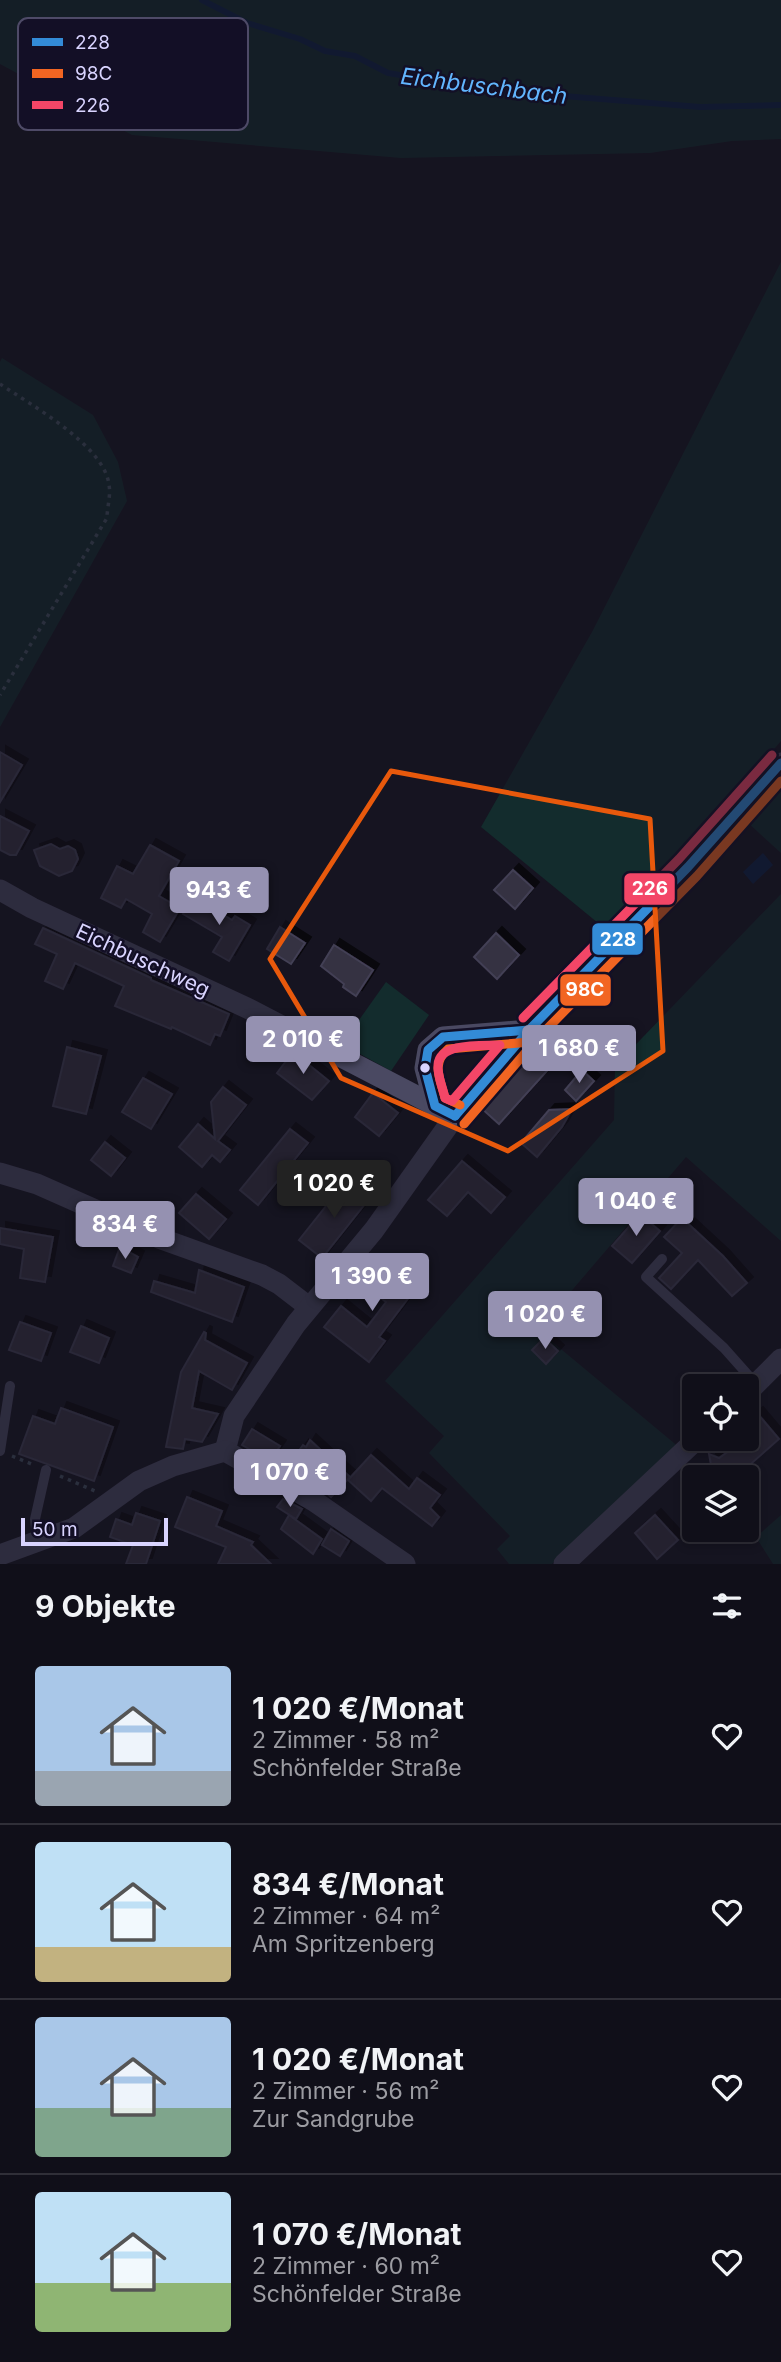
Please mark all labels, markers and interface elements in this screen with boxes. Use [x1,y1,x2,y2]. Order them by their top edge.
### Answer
legend [18,18,248,130]
text: 228 [75,31,110,54]
text: 98C [75,62,112,85]
water label: Eichbuschbach [399,62,569,110]
text: 226 [75,94,110,117]
pin: 943 € [170,867,268,927]
line badge: 226 [623,872,676,906]
text: 943 € [186,876,252,904]
text: 226 [632,877,668,900]
street label: Eichbuschweg [72,918,214,1002]
line badge: 228 [591,922,644,956]
text: 228 [600,928,636,951]
line badge: 98C [559,973,612,1007]
text: 98C [566,978,604,1001]
pin: 2 010 € [238,1016,368,1076]
text: 2 010 € [262,1025,344,1053]
pin: 1 680 € [514,1026,644,1085]
text: 1 680 € [538,1034,620,1062]
unlabelled marker [418,1061,432,1075]
pin: 1 020 € [269,1160,399,1220]
text: 1 020 € [293,1169,375,1197]
pin: 1 040 € [571,1178,701,1238]
text: 1 040 € [594,1187,678,1215]
pin: 834 € [76,1202,174,1261]
text: 834 € [92,1210,158,1238]
pin: 1 390 € [307,1254,437,1313]
text: 1 390 € [331,1262,413,1290]
pin: 1 020 € [480,1292,610,1351]
text: 1 020 € [504,1300,586,1328]
map controls [682,1374,759,1542]
button: locate [682,1374,759,1451]
pin: 1 070 € [225,1450,355,1509]
text: 1 070 € [250,1458,330,1486]
button: layers [682,1465,759,1542]
scale bar [21,1515,168,1547]
text: 50 m [32,1518,78,1541]
icon: filters [708,1587,746,1625]
text: 9 Objekte [35,1588,176,1624]
text: 1 020 €/Monat [252,1690,464,1726]
icon: home [91,1694,175,1778]
icon: heart [708,1717,746,1755]
text: 2 Zimmer · 58 m² [252,1726,439,1754]
text: Schönfelder Straße [252,1754,462,1782]
text: 834 €/Monat [252,1866,444,1902]
icon: home [91,1870,175,1954]
icon: heart [708,1893,746,1931]
text: 2 Zimmer · 64 m² [252,1902,440,1930]
text: Am Spritzenberg [252,1930,435,1958]
text: 1 020 €/Monat [252,2041,464,2077]
icon: home [91,2045,175,2129]
icon: heart [708,2068,746,2106]
text: 2 Zimmer · 56 m² [252,2077,439,2105]
text: Zur Sandgrube [252,2105,414,2133]
text: 1 070 €/Monat [252,2216,462,2252]
icon: home [91,2220,175,2304]
icon: heart [708,2243,746,2281]
text: 2 Zimmer · 60 m² [252,2252,440,2280]
text: Schönfelder Straße [252,2280,462,2308]

